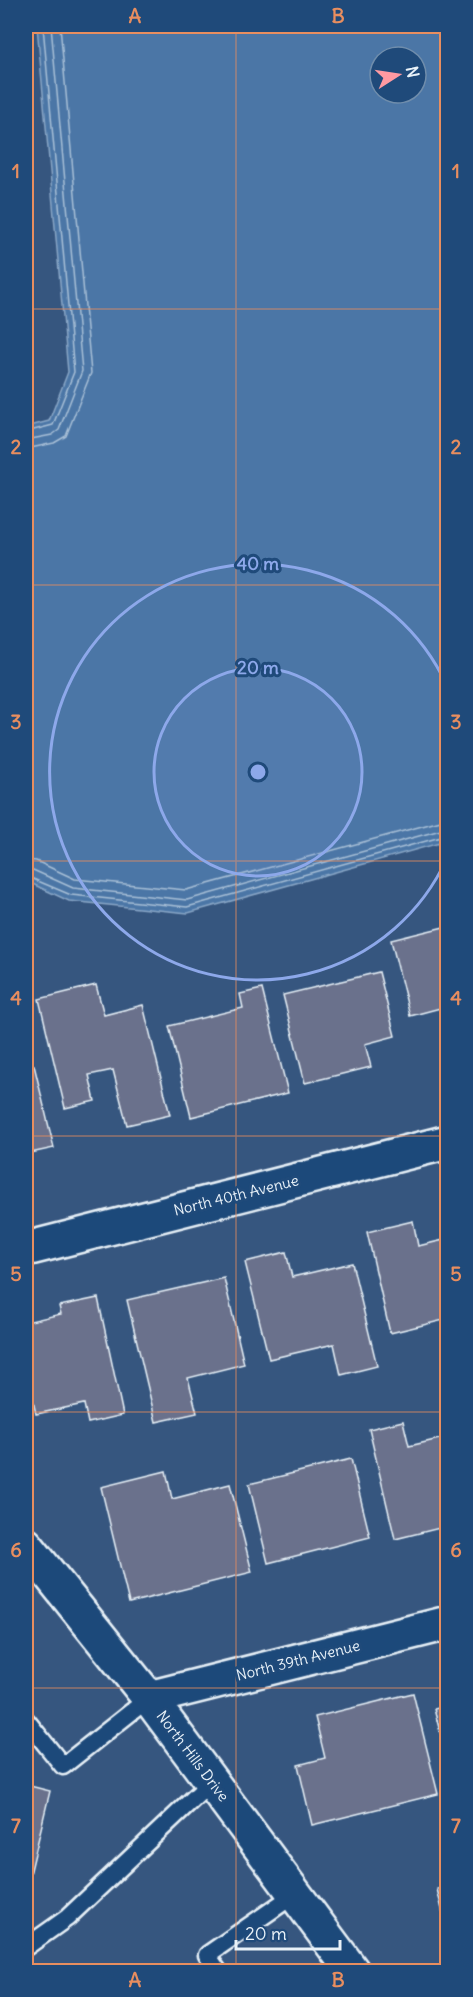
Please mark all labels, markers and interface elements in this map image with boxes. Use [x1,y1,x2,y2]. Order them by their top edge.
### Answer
text: A [129,3,142,28]
text: B [331,3,345,28]
north arrow [368,45,428,105]
text: N [402,64,424,79]
text: 1 [12,158,20,183]
text: 1 [452,158,460,183]
text: 2 [11,434,22,459]
text: 2 [451,434,462,459]
text: 40 m [237,552,279,575]
text: 20 m [237,656,279,679]
text: 3 [10,709,22,734]
text: 3 [450,709,462,734]
centre of rings [248,762,268,782]
text: 4 [10,985,22,1010]
text: 4 [450,985,462,1010]
street label: North 40th Avenue [172,1170,300,1220]
text: 5 [10,1261,22,1286]
text: 5 [450,1261,462,1286]
text: 6 [10,1537,22,1562]
text: 6 [450,1537,462,1562]
street label: North 39th Avenue [234,1635,362,1685]
street label: North Hills Drive [153,1707,233,1805]
text: 7 [11,1813,21,1838]
text: 7 [451,1813,461,1838]
scale bar [236,1913,340,1951]
text: 20 m [245,1922,287,1945]
text: A [129,1967,142,1992]
text: B [331,1967,345,1992]

